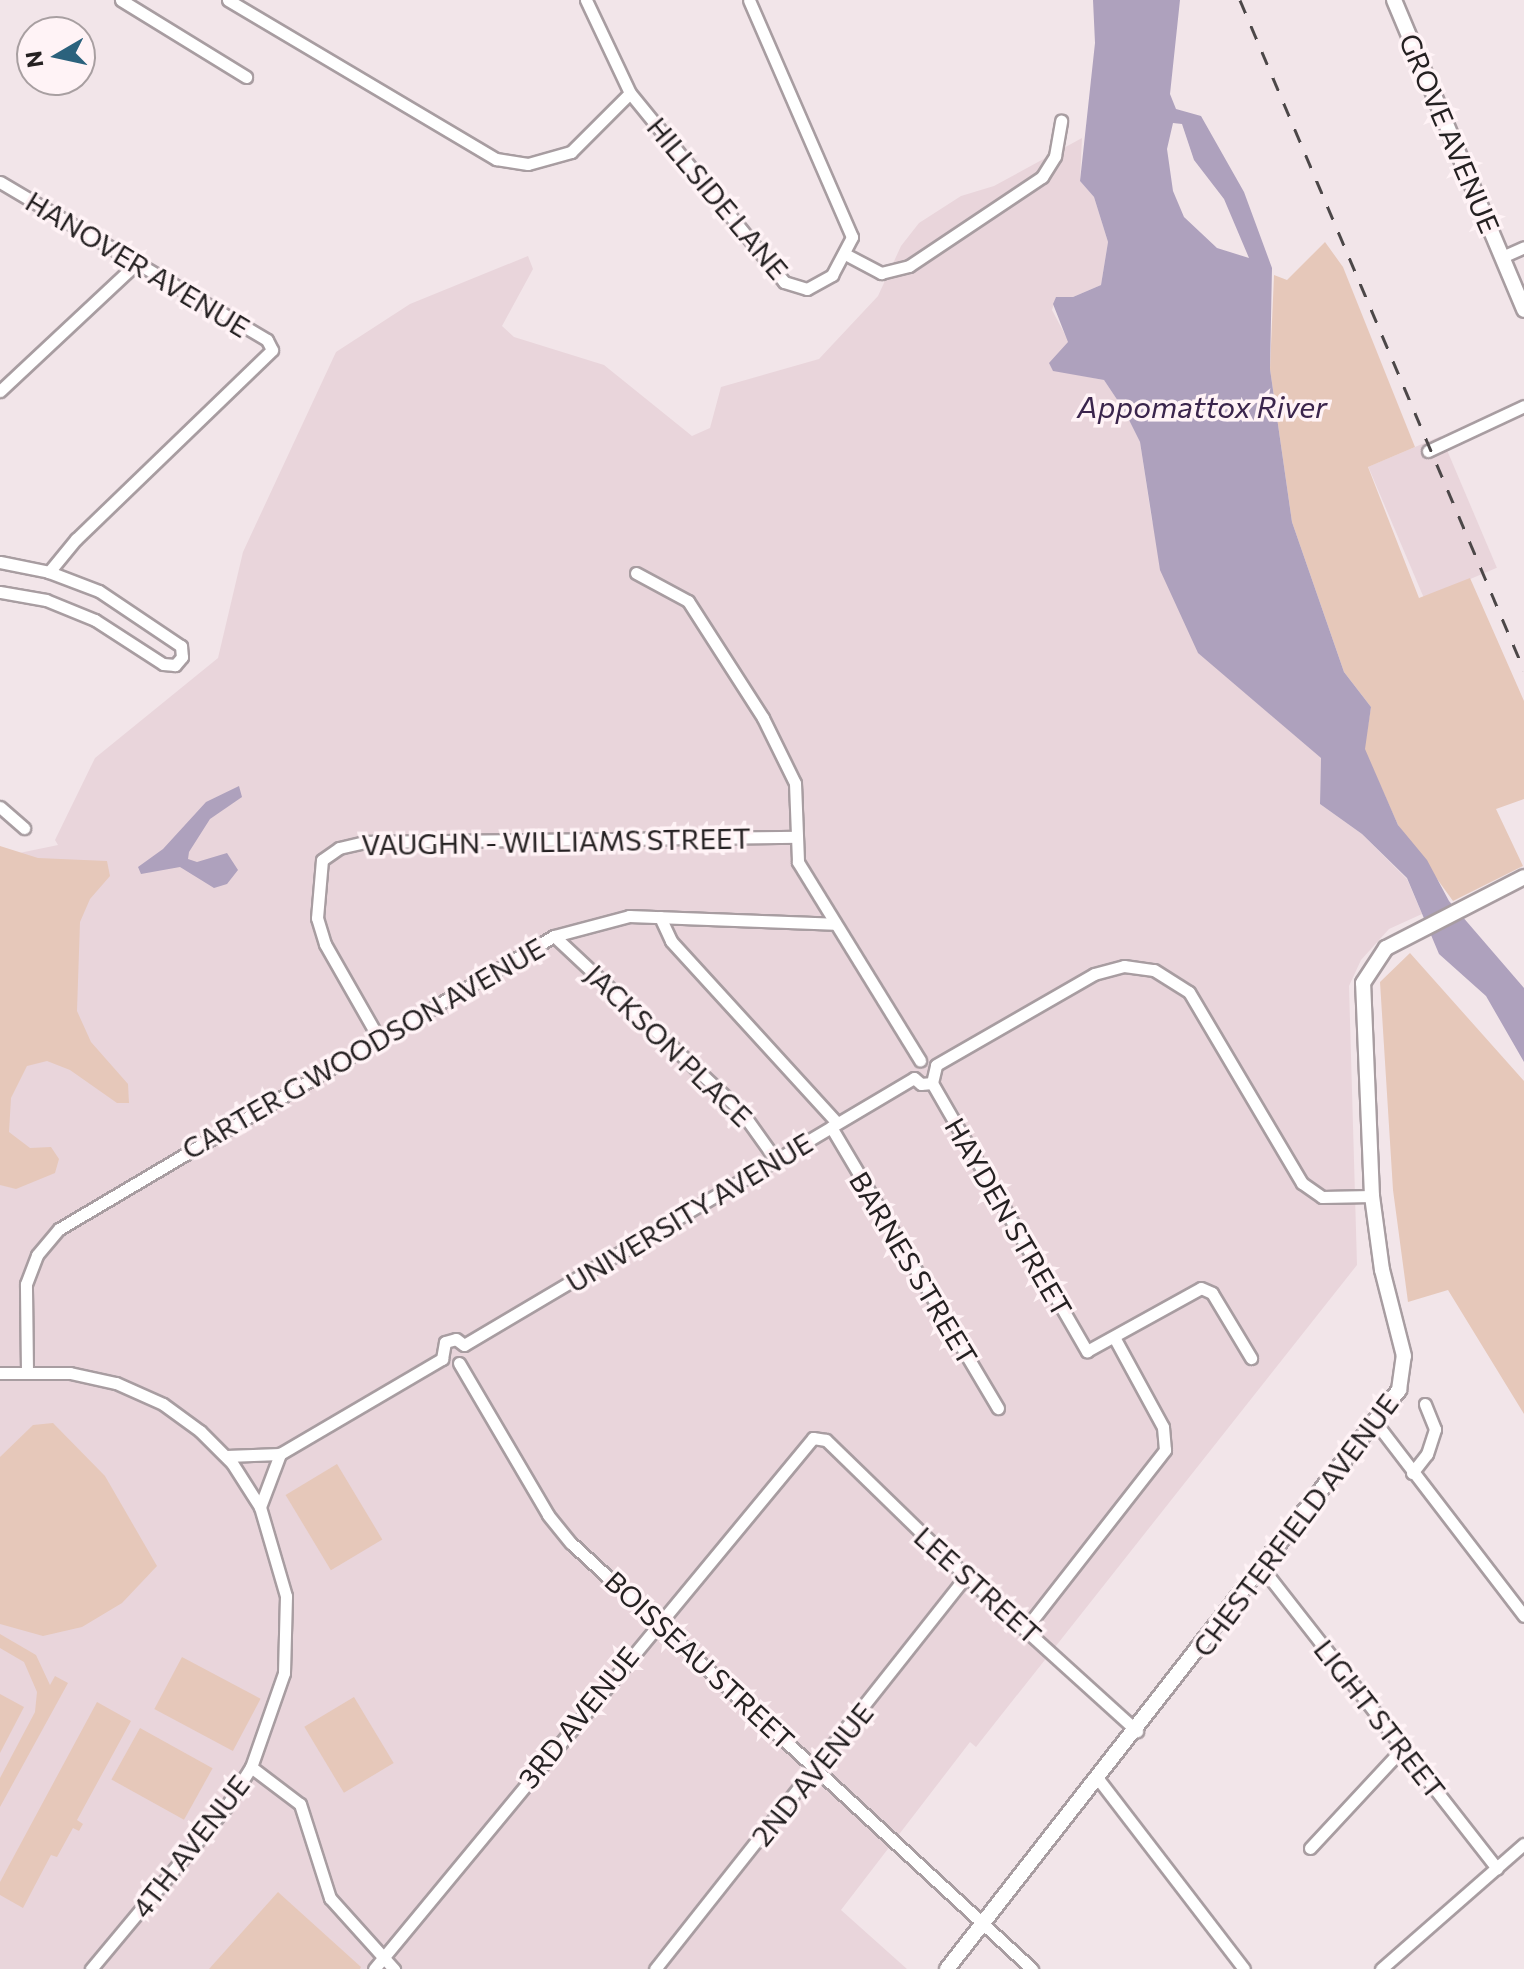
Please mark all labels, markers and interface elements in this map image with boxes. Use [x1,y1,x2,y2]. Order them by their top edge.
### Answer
north arrow [16,16,96,96]
street label: GROVE AVENUE [1393,28,1507,238]
text: N [19,49,48,70]
street label: HILLSIDE LANE [641,110,795,286]
street label: HANOVER AVENUE [20,184,256,344]
water label: Appomattox River [1077,388,1327,424]
street label: VAUGHN - WILLIAMS STREET [361,821,751,861]
street label: CARTER G WOODSON AVENUE [176,930,550,1166]
street label: JACKSON PLACE [579,957,759,1133]
street label: HAYDEN STREET [939,1112,1079,1322]
street label: UNIVERSITY AVENUE [560,1125,818,1299]
street label: BARNES STREET [843,1165,985,1371]
street label: CHESTERFIELD AVENUE [1185,1387,1405,1663]
street label: LEE STREET [908,1519,1048,1651]
street label: BOISSEAU STREET [598,1564,802,1756]
street label: LIGHT STREET [1307,1633,1453,1805]
street label: 3RD AVENUE [511,1640,645,1794]
street label: 2ND AVENUE [744,1696,880,1852]
street label: 4TH AVENUE [124,1768,256,1924]

